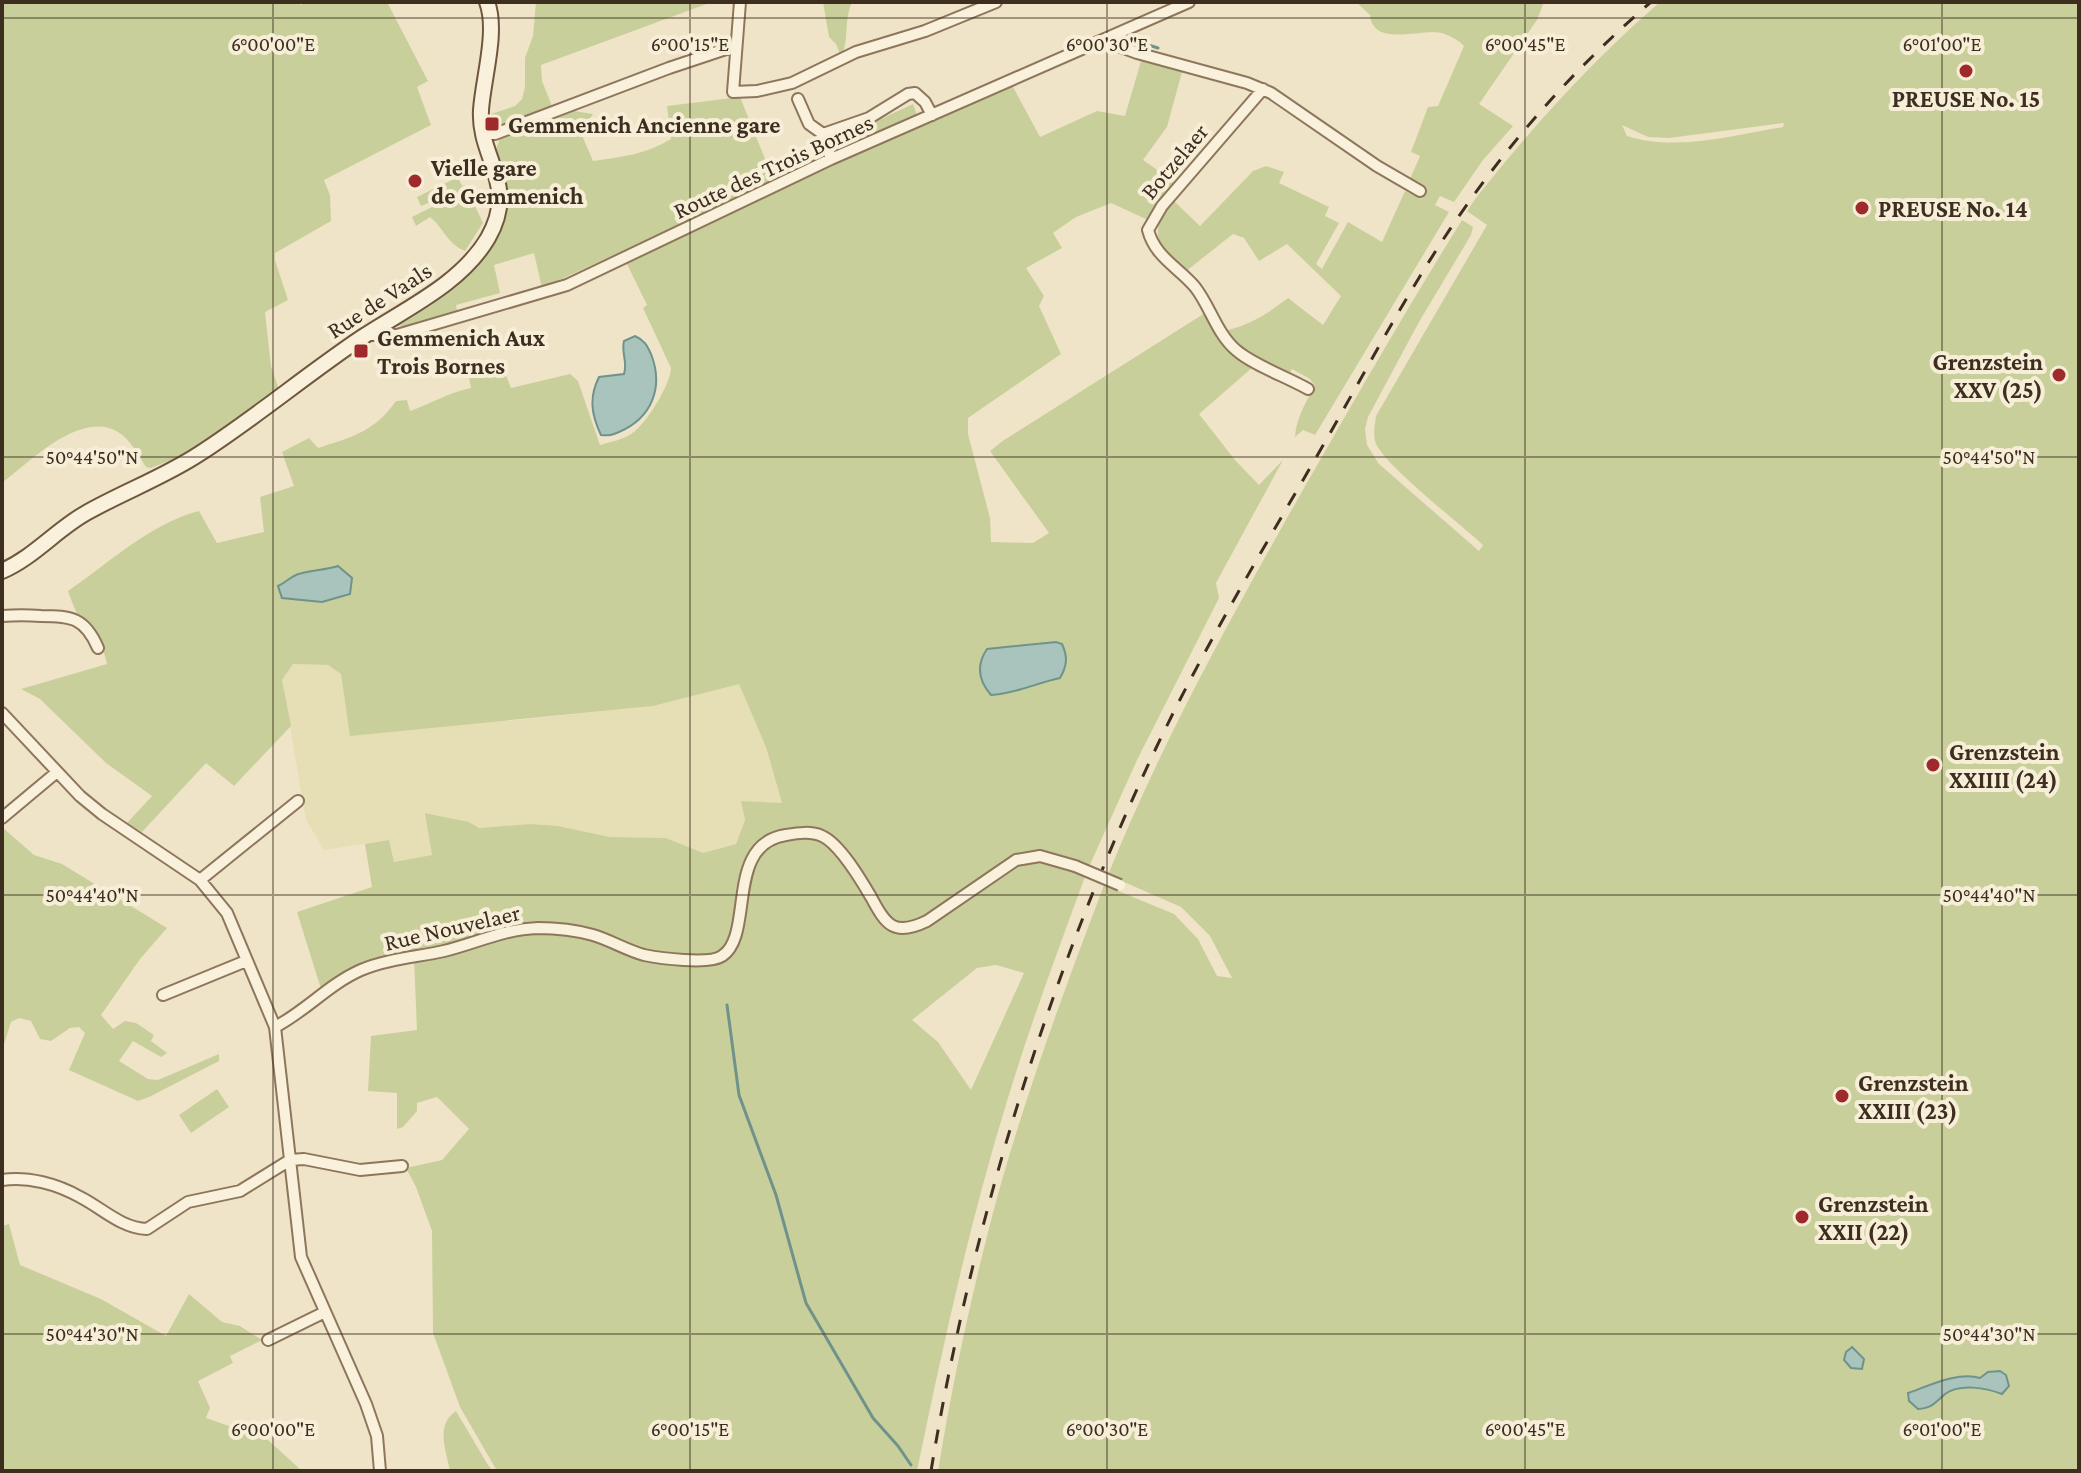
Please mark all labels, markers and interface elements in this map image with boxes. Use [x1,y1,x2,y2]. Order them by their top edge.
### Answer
text: 6°00'00"E [231,33,315,55]
text: 6°00'15"E [651,33,729,55]
text: 6°00'30"E [1066,33,1148,55]
text: 6°00'45"E [1485,33,1565,55]
text: 6°01'00"E [1903,33,1982,55]
marker: PREUSE No. 15 [1957,62,1975,80]
place label: PREUSE No. 15 [1892,85,2040,112]
street label: Route des Trois Bornes [669,108,877,224]
place label: Gemmenich Ancienne gare [508,111,780,138]
marker: Gemmenich Ancienne gare [483,115,501,133]
street label: Botzelaer [1135,117,1214,204]
place label: Vielle gare de Gemmenich [430,154,584,209]
marker: Vielle gare de Gemmenich [406,172,424,190]
place label: PREUSE No. 14 [1878,195,2028,222]
marker: PREUSE No. 14 [1853,199,1871,217]
street label: Rue de Vaals [322,256,436,344]
place label: Gemmenich Aux Trois Bornes [377,324,546,379]
marker: Gemmenich Aux Trois Bornes [352,342,370,360]
place label: Grenzstein XXV (25) [1933,348,2043,404]
marker: Grenzstein XXV (25) [2050,366,2068,384]
text: 50°44'50"N [46,446,138,468]
text: 50°44'50"N [1943,446,2035,468]
place label: Grenzstein XXIIII (24) [1949,738,2060,794]
marker: Grenzstein XXIIII (24) [1924,756,1942,774]
text: 50°44'40"N [45,884,139,906]
text: 50°44'40"N [1942,884,2036,906]
street label: Rue Nouvelaer [381,898,523,956]
place label: Grenzstein XXIII (23) [1858,1069,1969,1125]
marker: Grenzstein XXIII (23) [1833,1087,1851,1105]
place label: Grenzstein XXII (22) [1818,1190,1929,1246]
marker: Grenzstein XXII (22) [1793,1208,1811,1226]
text: 50°44'30"N [45,1323,139,1345]
text: 50°44'30"N [1942,1323,2036,1345]
text: 6°00'00"E [231,1418,315,1440]
text: 6°00'15"E [651,1418,729,1440]
text: 6°00'30"E [1066,1418,1148,1440]
text: 6°00'45"E [1485,1418,1565,1440]
text: 6°01'00"E [1903,1418,1982,1440]

